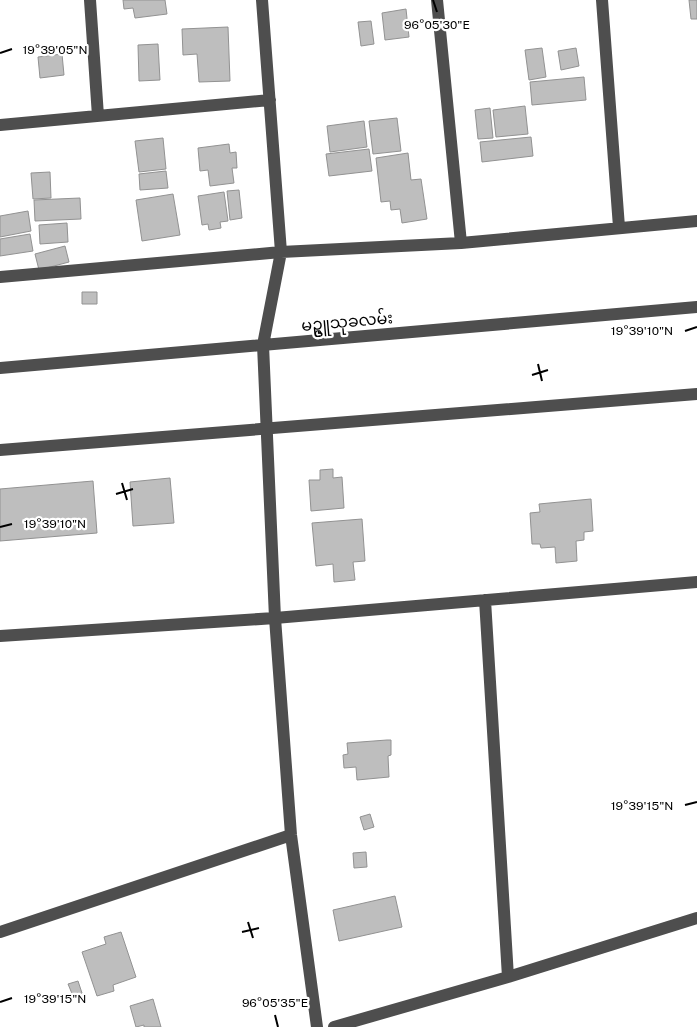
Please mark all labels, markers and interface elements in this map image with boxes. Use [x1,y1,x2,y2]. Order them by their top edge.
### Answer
text: 96°05'30"E [404,18,470,32]
text: 19°39'05"N [22,43,88,57]
street label: မဥ္ဇူသုခလမ်း [300,306,394,340]
text: 19°39'10"N [611,324,673,338]
text: 19°39'10"N [24,517,86,531]
text: 19°39'15"N [611,799,673,813]
text: 19°39'15"N [24,992,86,1006]
text: 96°05'35"E [242,996,308,1010]

